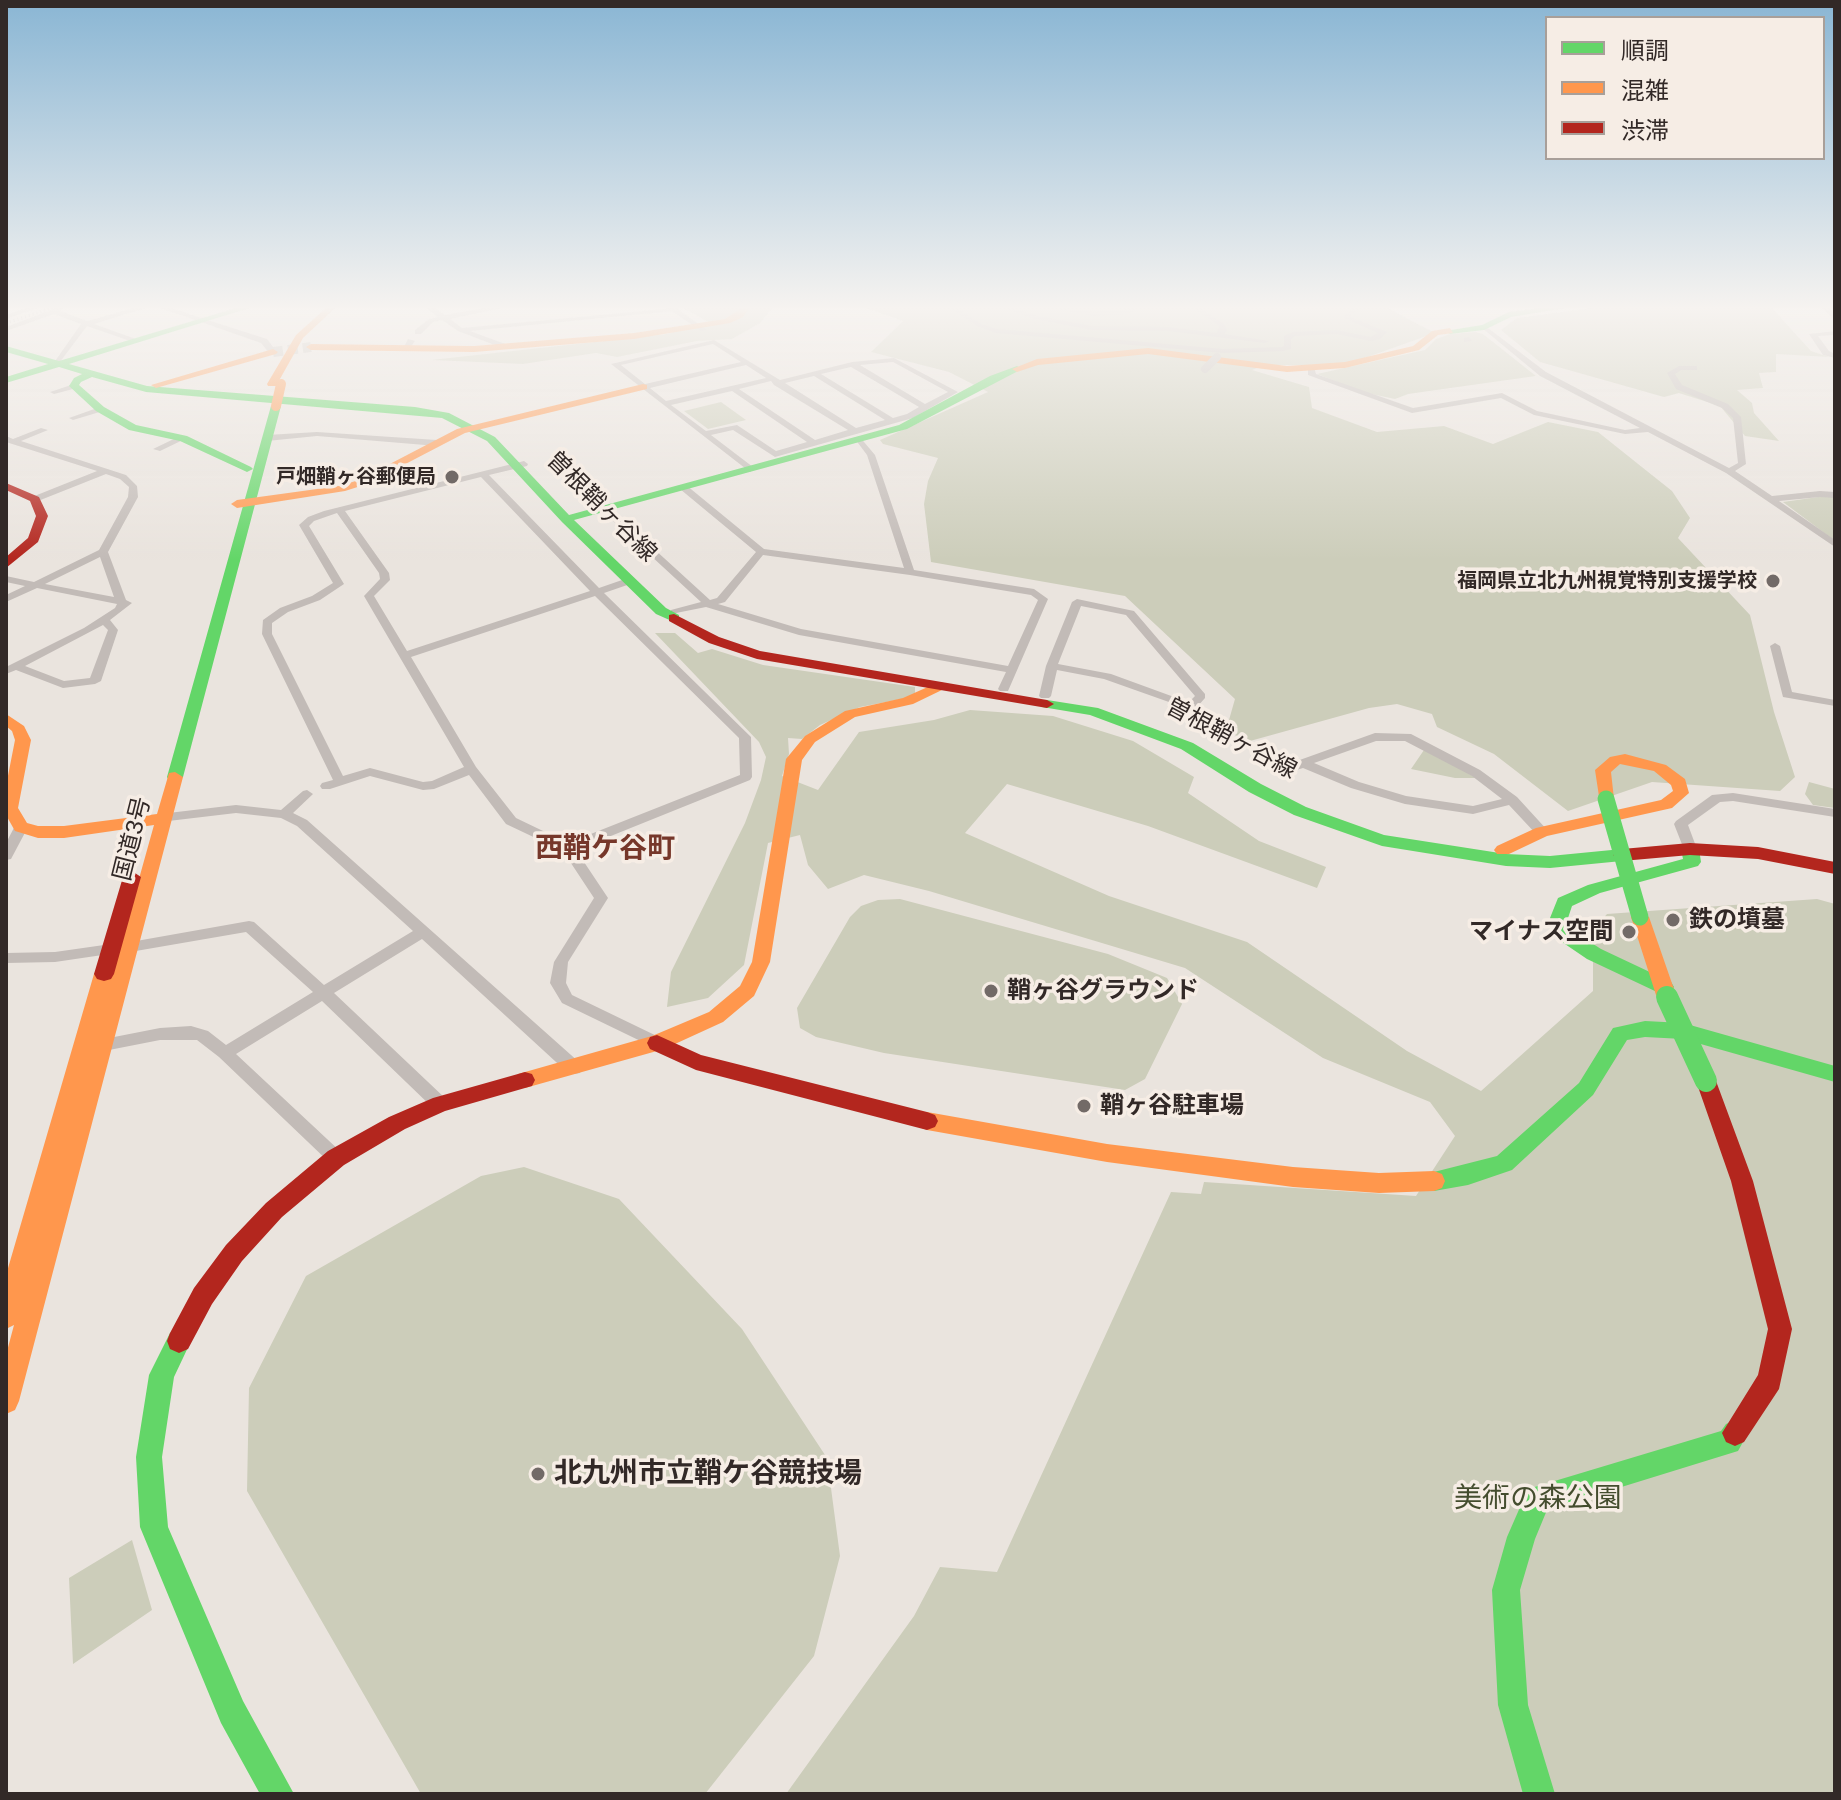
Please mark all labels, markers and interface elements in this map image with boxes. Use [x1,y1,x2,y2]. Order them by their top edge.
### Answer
legend [1545,16,1825,160]
text: 順調 [1621,37,1669,64]
text: 混雑 [1621,77,1669,104]
text: 渋滞 [1621,117,1669,144]
street label: 曽根鞘ヶ谷線 [540,446,662,568]
place label: 戸畑鞘ヶ谷郵便局 [276,465,436,489]
marker: 戸畑鞘ヶ谷郵便局 [443,468,461,486]
place label: 福岡県立北九州視覚特別支援学校 [1457,569,1757,593]
marker: 福岡県立北九州視覚特別支援学校 [1764,572,1782,590]
street label: 曽根鞘ヶ谷線 [1161,692,1301,786]
street label: 国道3号 [109,794,157,884]
district label: 西鞘ケ谷町 [535,832,675,866]
place label: 鉄の墳墓 [1689,906,1785,934]
marker: 鉄の墳墓 [1664,911,1682,929]
place label: マイナス空間 [1469,918,1613,946]
marker: マイナス空間 [1620,923,1638,941]
place label: 鞘ヶ谷グラウンド [1007,977,1199,1005]
marker: 鞘ヶ谷グラウンド [982,982,1000,1000]
place label: 鞘ヶ谷駐車場 [1100,1092,1244,1120]
marker: 鞘ヶ谷駐車場 [1075,1097,1093,1115]
place label: 北九州市立鞘ケ谷競技場 [554,1457,862,1491]
marker: 北九州市立鞘ケ谷競技場 [529,1465,547,1483]
park label: 美術の森公園 [1454,1482,1622,1516]

